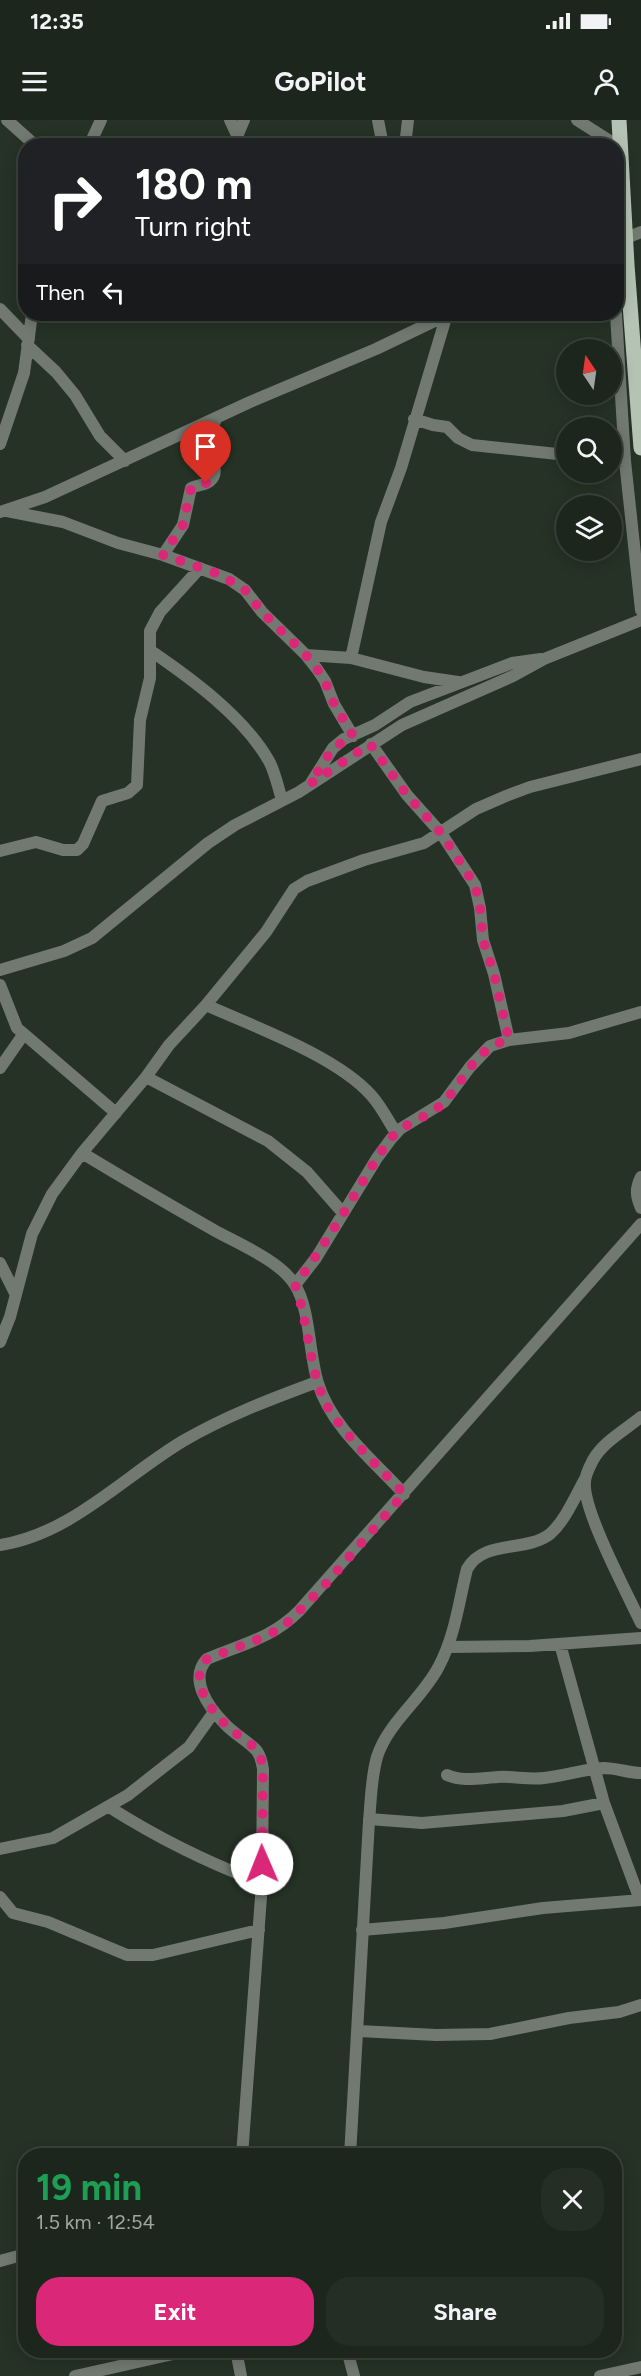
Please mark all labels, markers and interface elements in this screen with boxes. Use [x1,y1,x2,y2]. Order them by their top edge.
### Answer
text: 12:35 [30,8,84,35]
icon: menu [18,65,51,98]
text: GoPilot [274,65,367,98]
icon: person [590,65,623,98]
text: 180 m [135,159,252,210]
icon: right [36,162,114,240]
text: Turn right [135,210,251,243]
icon: left [97,276,130,309]
text: Then [36,279,85,306]
north arrow [556,339,622,405]
map controls [556,339,622,561]
button: search [556,417,622,483]
pin [180,421,231,483]
icon: arrive [189,430,222,463]
button: layers [556,495,622,561]
position arrow [230,1832,294,1896]
text: 19 min [36,2166,142,2209]
button: close [541,2168,604,2231]
text: 1.5 km · 12:54 [36,2210,155,2234]
button: Exit [36,2277,314,2346]
button: Share [326,2277,604,2346]

